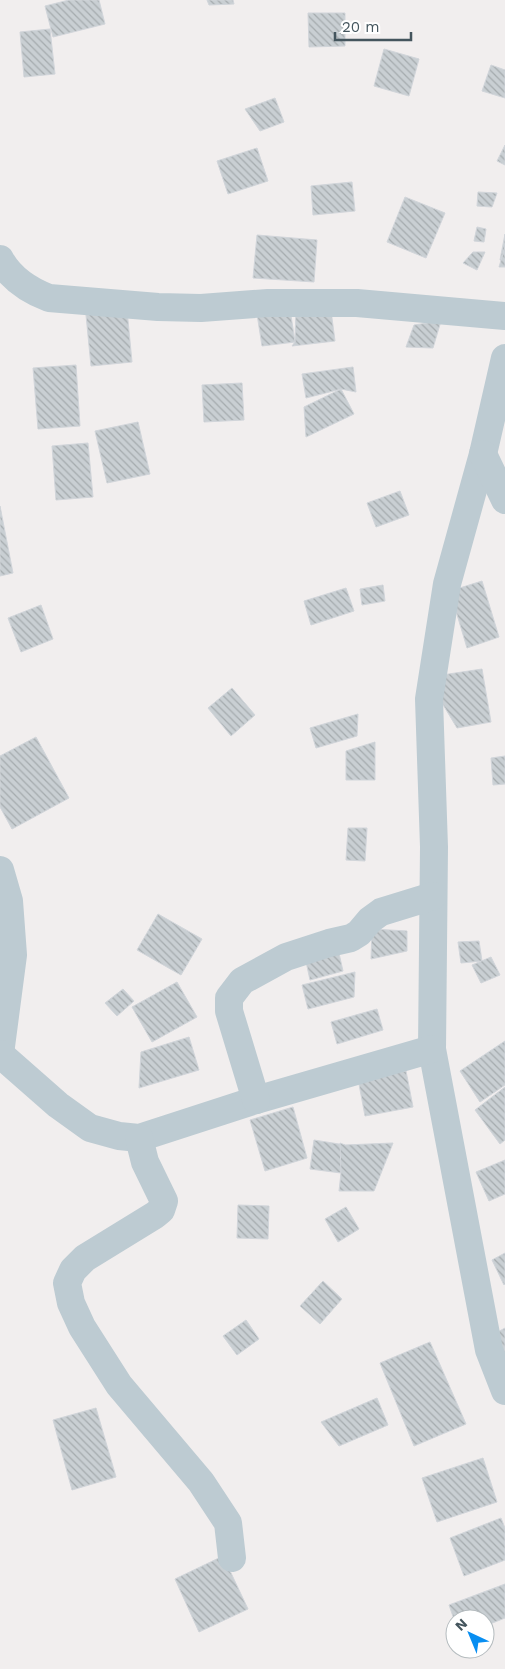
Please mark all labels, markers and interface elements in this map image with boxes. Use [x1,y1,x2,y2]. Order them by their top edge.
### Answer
scale bar [335,10,411,42]
text: 20 m [342,18,380,36]
north arrow [445,1609,495,1659]
text: N [452,1615,470,1634]

